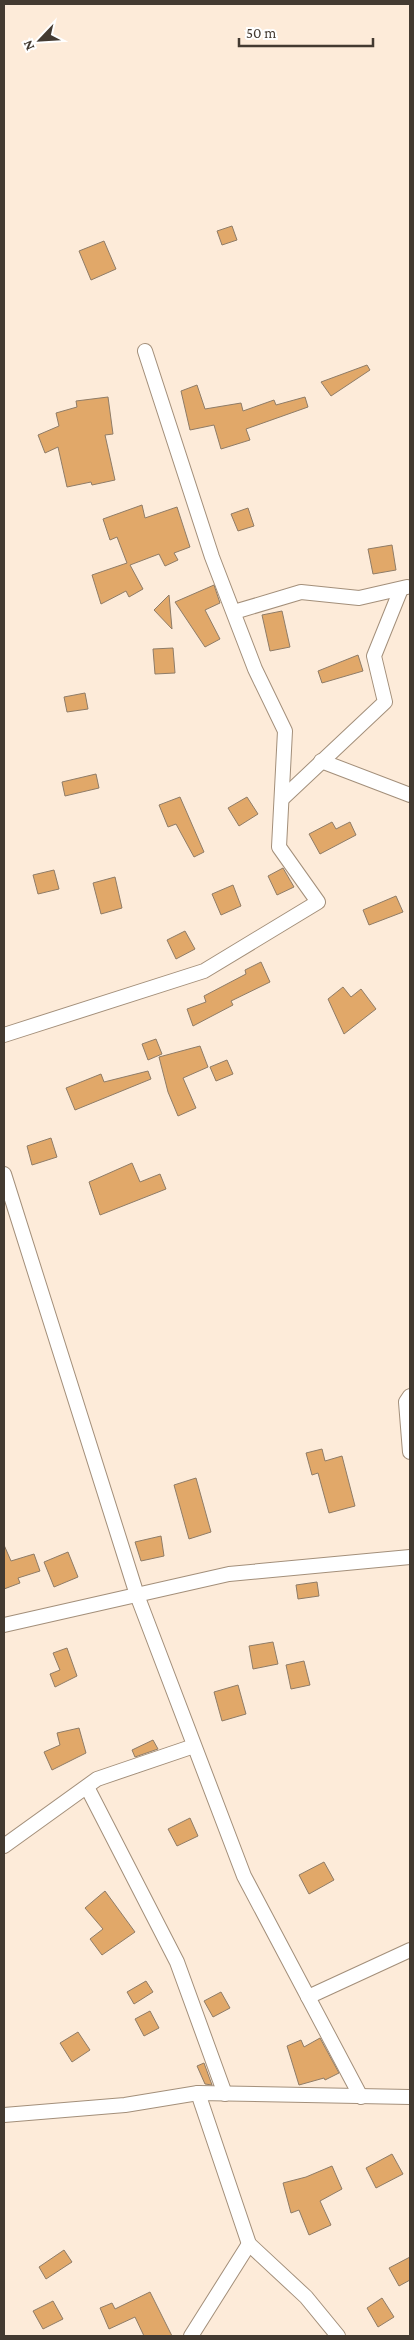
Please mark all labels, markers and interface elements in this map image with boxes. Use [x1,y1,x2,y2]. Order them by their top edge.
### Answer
north arrow [15,15,65,65]
scale bar [239,15,373,47]
text: 50 m [246,25,276,41]
text: N [19,37,37,53]

